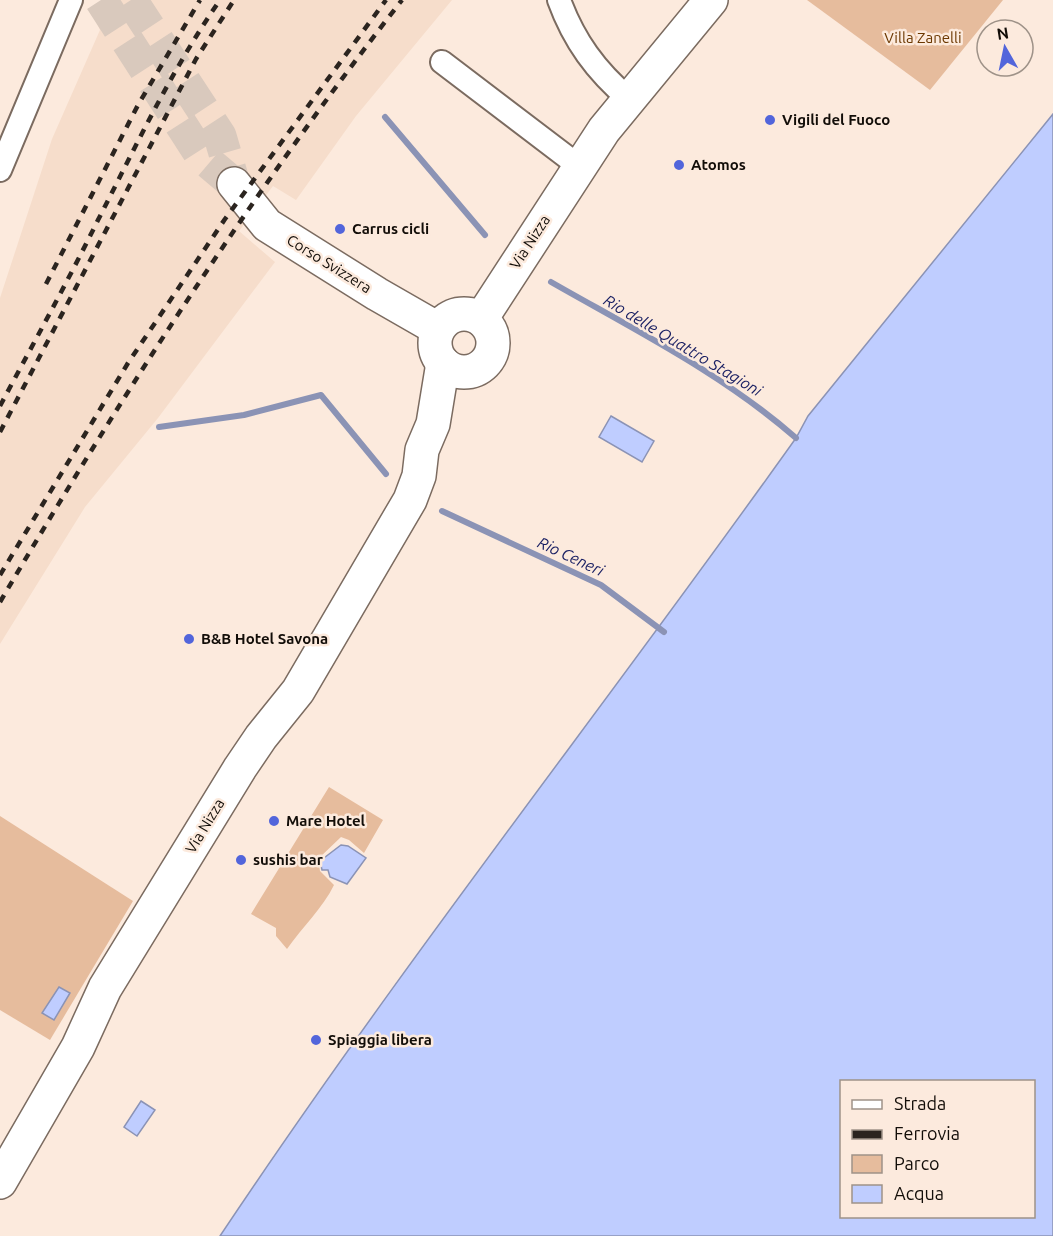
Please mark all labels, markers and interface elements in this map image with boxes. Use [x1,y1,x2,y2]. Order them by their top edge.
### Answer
north arrow [975,18,1035,78]
text: N [995,23,1010,43]
park label: Villa Zanelli [884,29,962,46]
place label: Vigili del Fuoco [782,111,890,128]
marker: Vigili del Fuoco [763,113,777,127]
place label: Atomos [691,156,746,173]
marker: Atomos [672,158,686,172]
street label: Via Nizza [506,212,553,272]
place label: Carrus cicli [352,220,429,237]
marker: Carrus cicli [333,222,347,236]
street label: Corso Svizzera [284,231,375,296]
water label: Rio delle Quattro Stagioni [600,291,766,401]
water label: Rio Ceneri [535,533,608,580]
place label: B&B Hotel Savona [201,630,328,647]
marker: B&B Hotel Savona [182,632,196,646]
street label: Via Nizza [182,795,227,856]
place label: Mare Hotel [286,812,366,829]
marker: Mare Hotel [267,814,281,828]
place label: sushis bar [253,851,324,868]
marker: sushis bar [234,853,248,867]
place label: Spiaggia libera [328,1031,432,1048]
marker: Spiaggia libera [309,1033,323,1047]
legend [840,1080,1035,1218]
text: Strada [894,1093,946,1113]
text: Ferrovia [894,1123,960,1143]
text: Parco [894,1153,940,1173]
text: Acqua [894,1183,944,1203]

